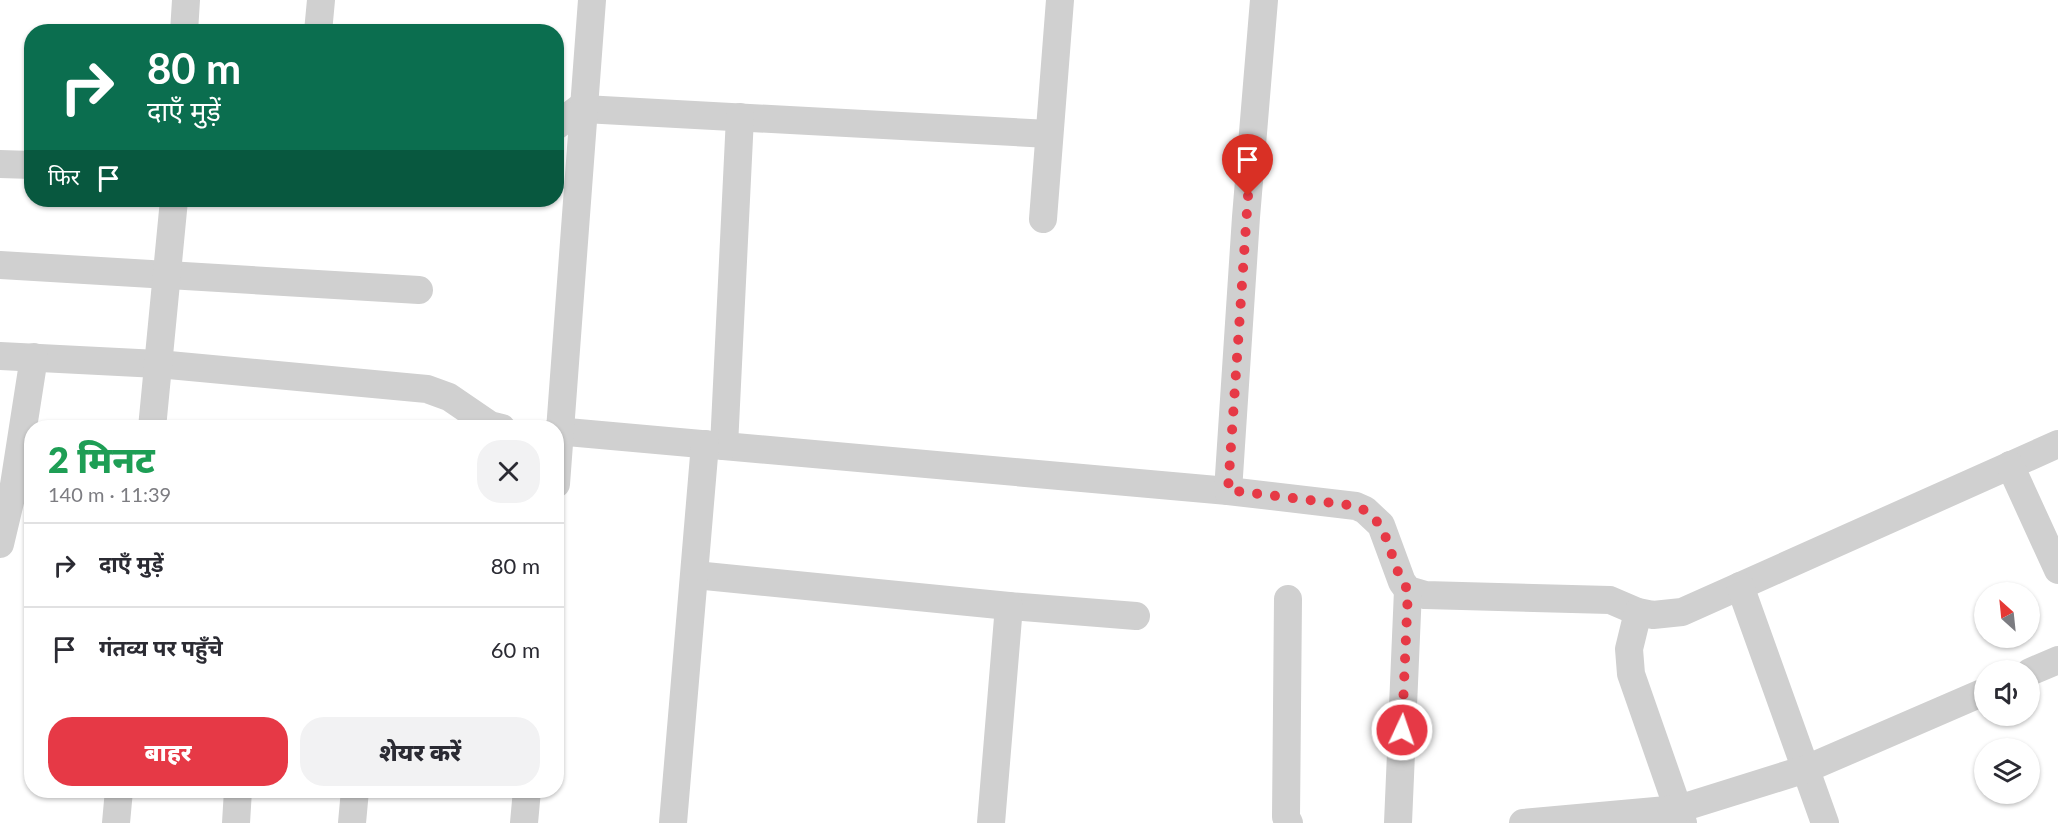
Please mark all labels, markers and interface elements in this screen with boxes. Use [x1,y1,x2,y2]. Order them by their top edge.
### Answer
text: 80 m [147,43,241,93]
icon: right [48,48,126,126]
text: दाएँ मुड़ें [147,94,221,127]
pin [1222,134,1273,196]
icon: arrive [1231,143,1264,176]
icon: arrive [92,162,125,195]
text: फिर [48,163,80,190]
text: 2 मिनट [48,437,155,481]
button: close [477,440,540,503]
text: 140 m · 11:39 [48,482,171,506]
icon: right [48,549,81,582]
text: दाएँ मुड़ें [99,550,163,577]
text: 80 m [491,552,540,579]
north arrow [1974,582,2040,648]
map controls [1974,582,2040,804]
icon: arrive [48,633,81,666]
text: गंतव्य पर पहुँचे [99,634,223,661]
text: 60 m [491,636,540,663]
button: sound [1974,660,2040,726]
position arrow [1370,698,1434,762]
button: बाहर [48,717,288,786]
button: शेयर करें [300,717,540,786]
button: layers [1974,738,2040,804]

